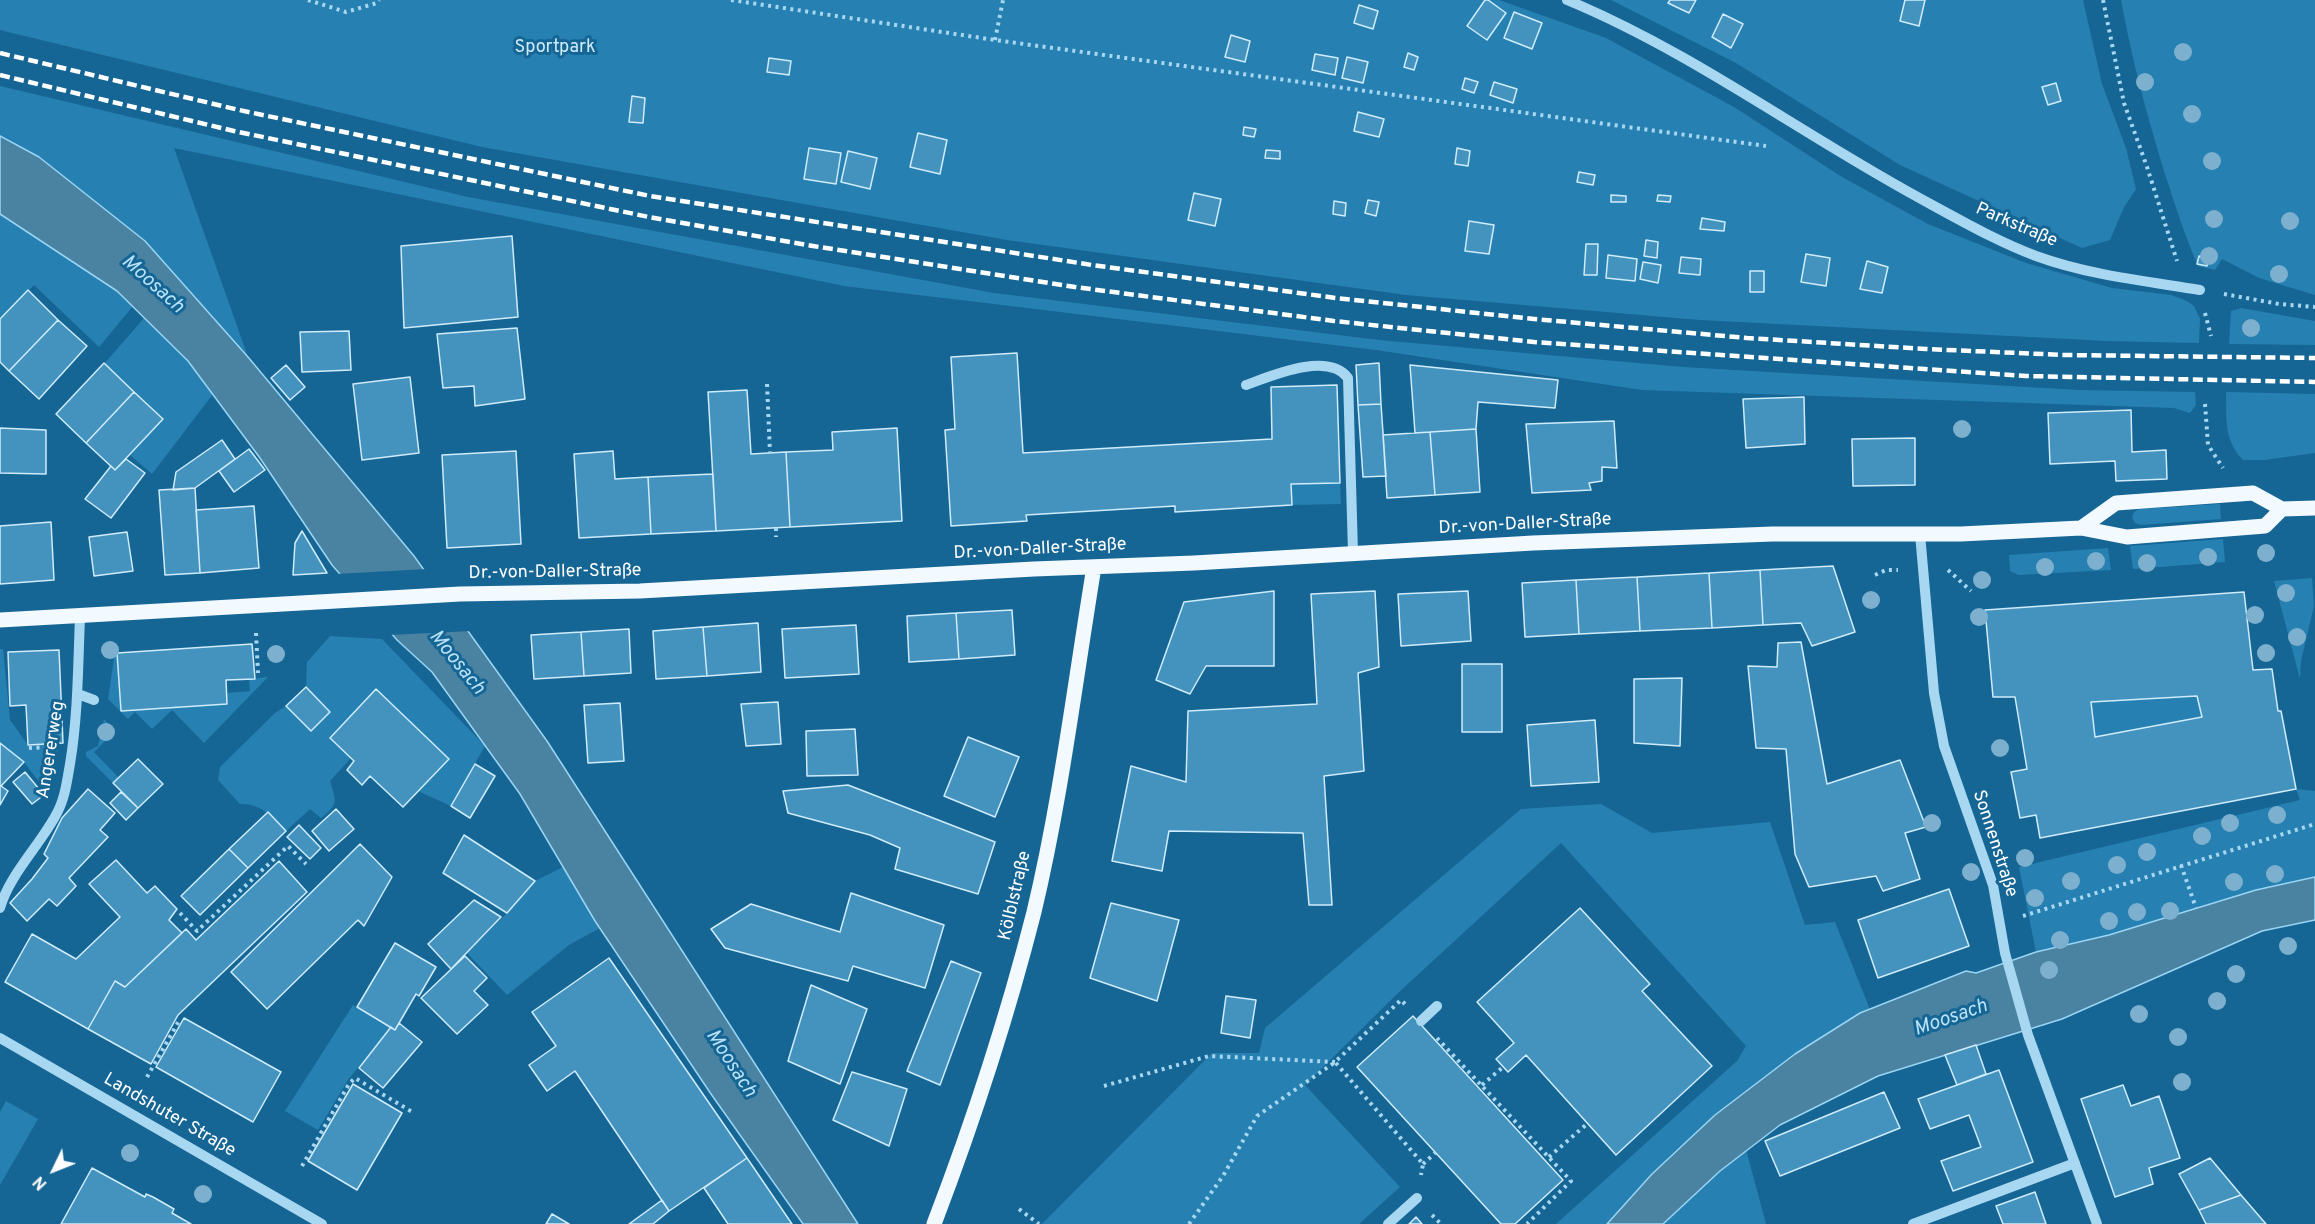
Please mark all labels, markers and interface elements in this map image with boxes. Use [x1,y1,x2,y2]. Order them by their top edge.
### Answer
park label: Sportpark [514,37,596,59]
street label: Parkstraße [1972,199,2060,253]
water label: Moosach [116,251,188,319]
street label: Dr.-von-Daller-Straße [1438,510,1612,540]
street label: Dr.-von-Daller-Straße [953,535,1127,565]
street label: Dr.-von-Daller-Straße [468,561,642,585]
water label: Moosach [423,626,489,700]
street label: Angererweg [34,700,70,800]
street label: Sonnenstraße [1967,788,2021,900]
street label: Kölblstraße [995,849,1037,943]
water label: Moosach [1911,995,1991,1043]
water label: Moosach [699,1026,761,1102]
street label: Landshuter Straße [99,1069,239,1163]
north arrow [24,1140,84,1200]
text: N [30,1171,52,1193]

